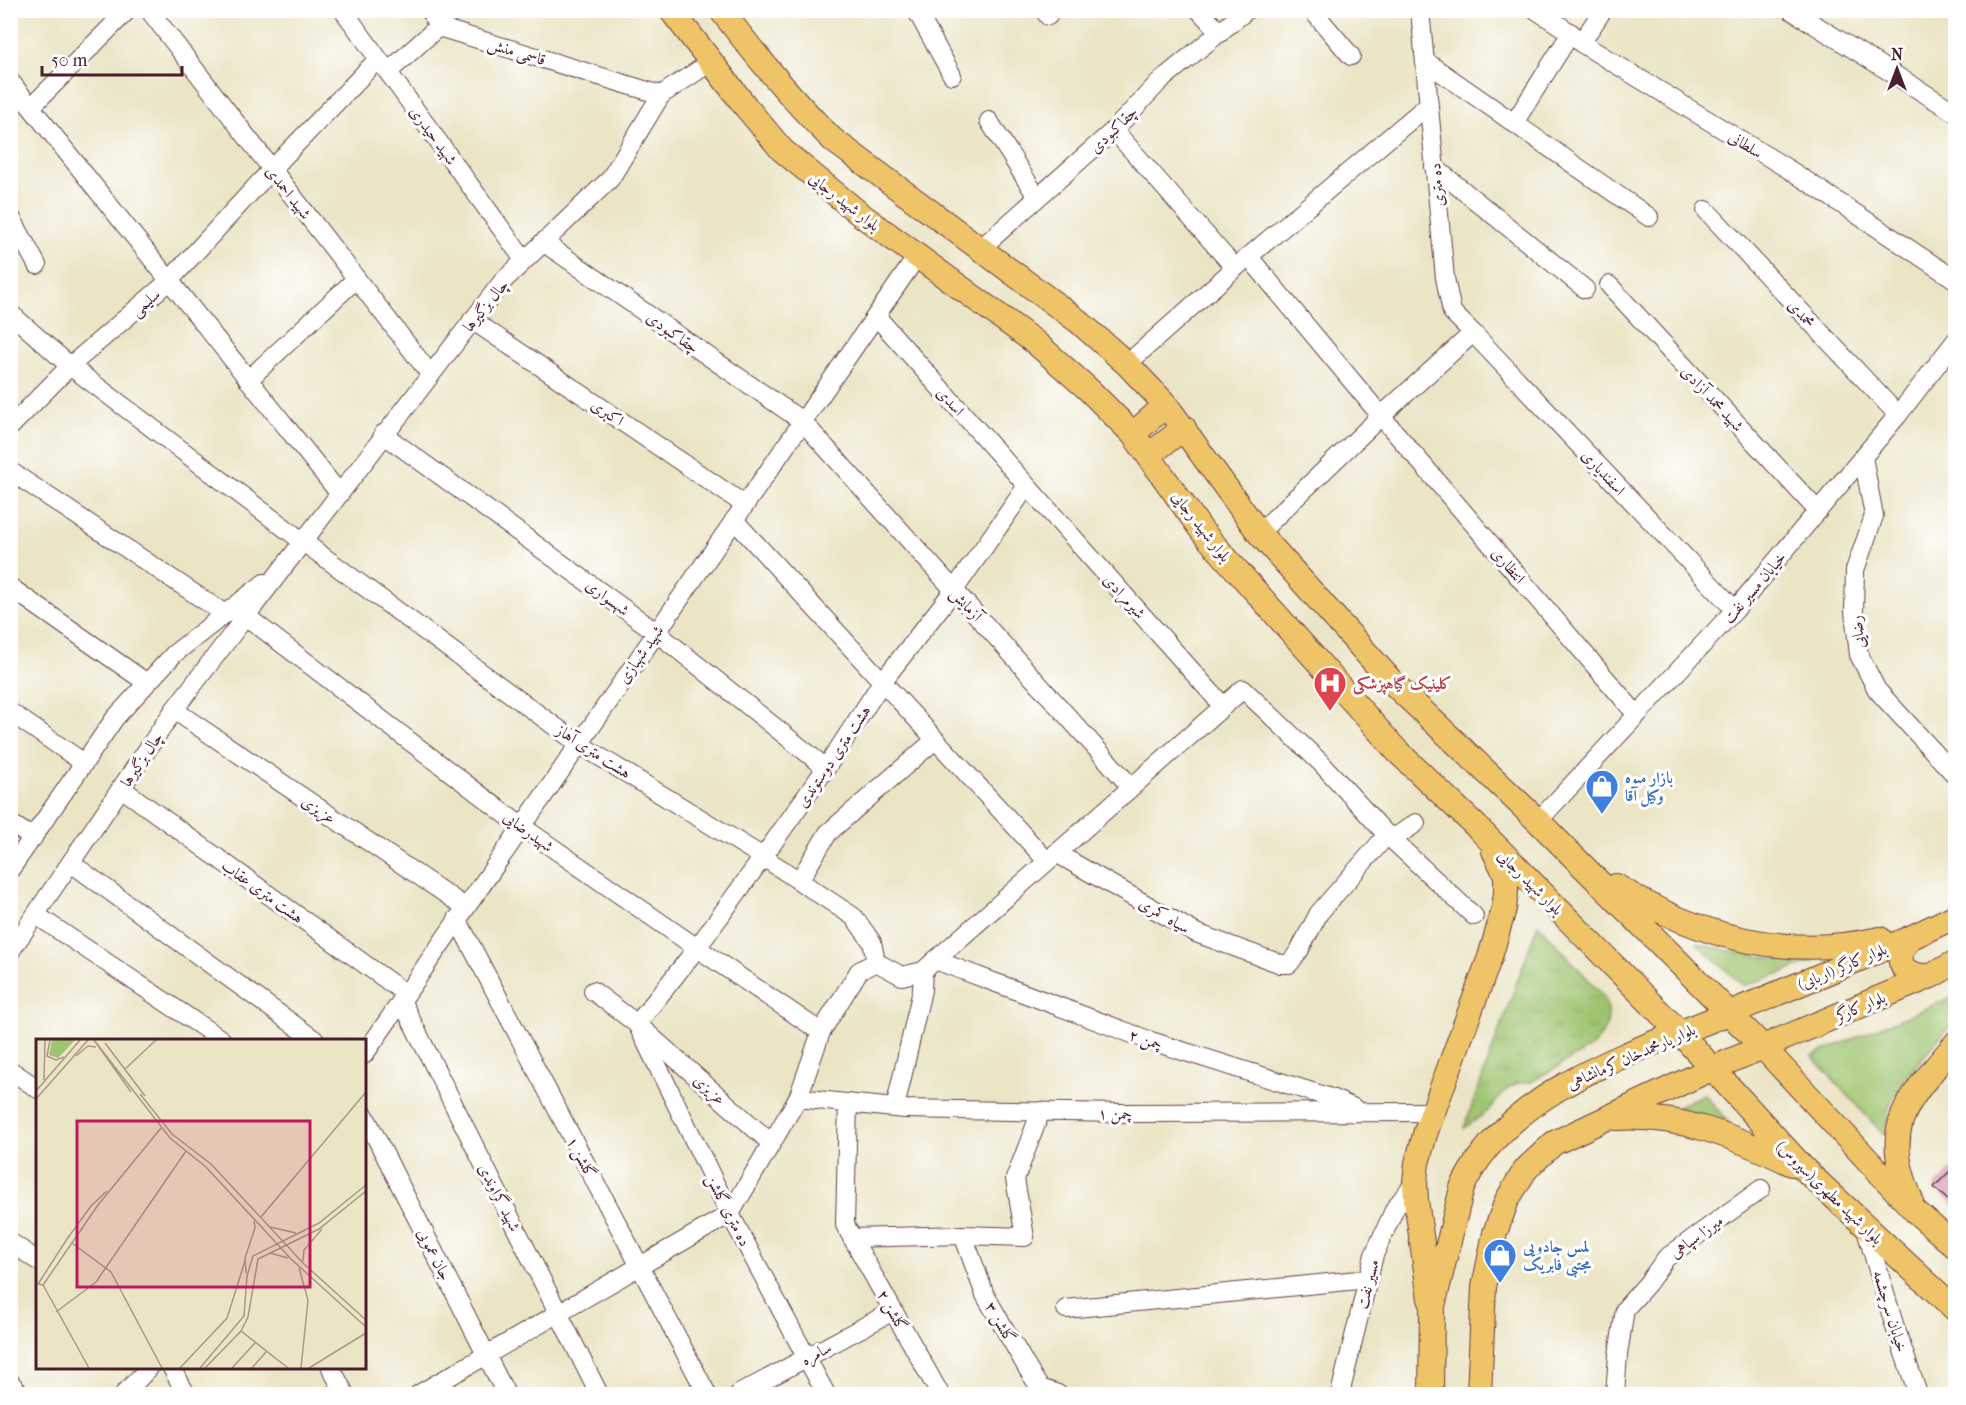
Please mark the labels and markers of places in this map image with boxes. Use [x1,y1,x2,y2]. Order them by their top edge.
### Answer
hospital icon: کلینیک گیاهپزشکی [1312,665,1348,712]
place label: کلینیک گیاهپزشکی [1353,674,1452,695]
shop icon: بازار میوه وکیل آقا [1584,768,1620,815]
place label: بازار میوه وکیل آقا [1625,768,1673,807]
shop icon: لمس جادویی مجتبی فابریک [1482,1237,1518,1284]
place label: لمس جادویی مجتبی فابریک [1522,1237,1591,1278]

